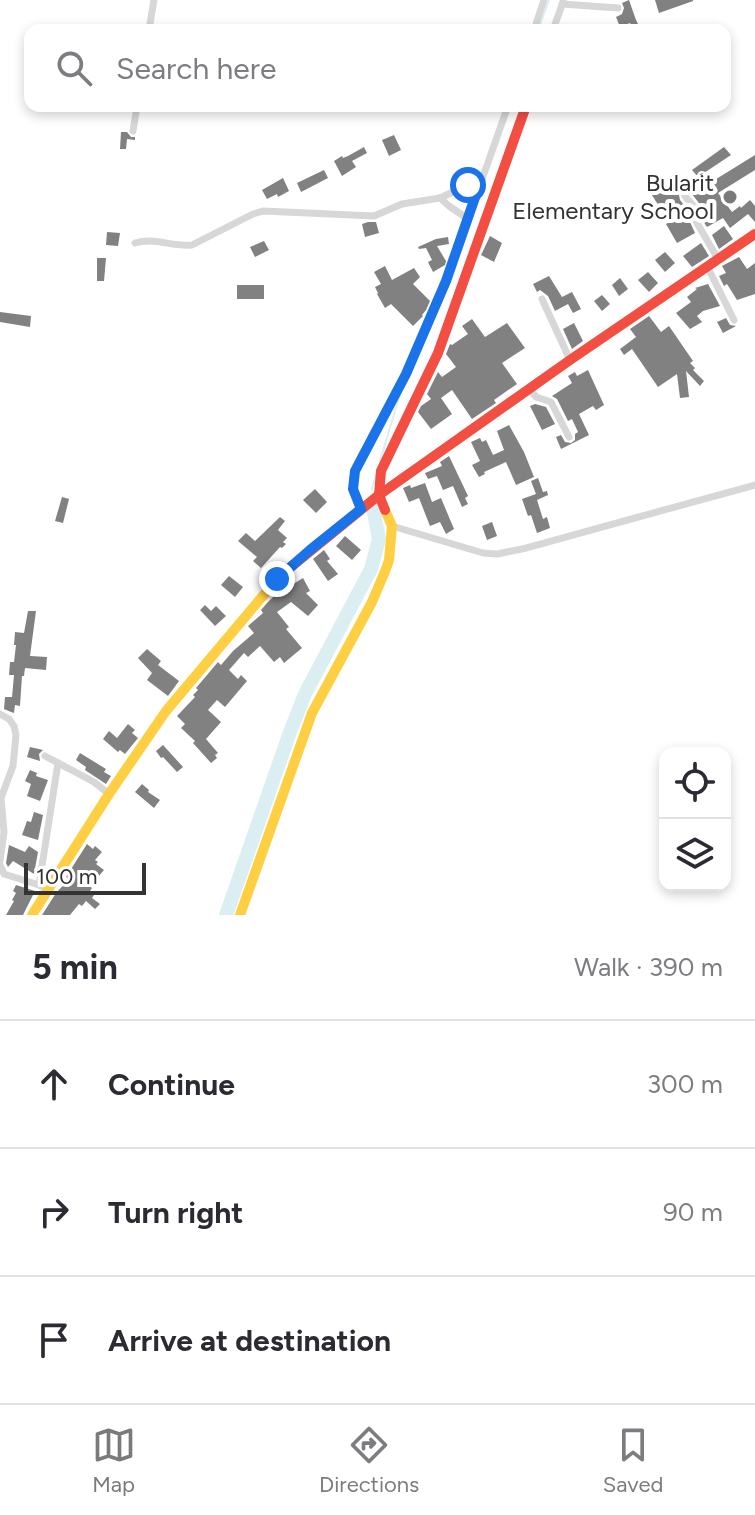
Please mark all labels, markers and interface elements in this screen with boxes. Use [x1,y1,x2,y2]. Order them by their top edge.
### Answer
search box [24,24,731,112]
icon: search [52,46,96,90]
text: Search here [116,50,276,87]
route start [450,167,486,203]
place label: Bularit Elementary School [512,168,714,225]
marker: Bularit Elementary School [721,188,739,206]
route end [259,561,295,597]
map controls [659,747,731,891]
button: locate [659,747,731,819]
button: layers [659,819,731,891]
scale bar [24,859,146,895]
text: 100 m [36,863,97,890]
text: 5 min [32,947,118,988]
text: Walk · 390 m [574,951,723,983]
icon: ahead [32,1062,76,1106]
text: Continue [108,1066,235,1103]
text: 300 m [647,1068,723,1100]
icon: right [32,1190,76,1234]
text: Turn right [108,1194,243,1231]
text: 90 m [663,1196,723,1228]
icon: arrive [32,1318,76,1362]
text: Arrive at destination [108,1322,391,1359]
tab: Map [92,1423,136,1498]
tab: Directions [319,1423,419,1498]
tab: Saved [603,1423,663,1498]

